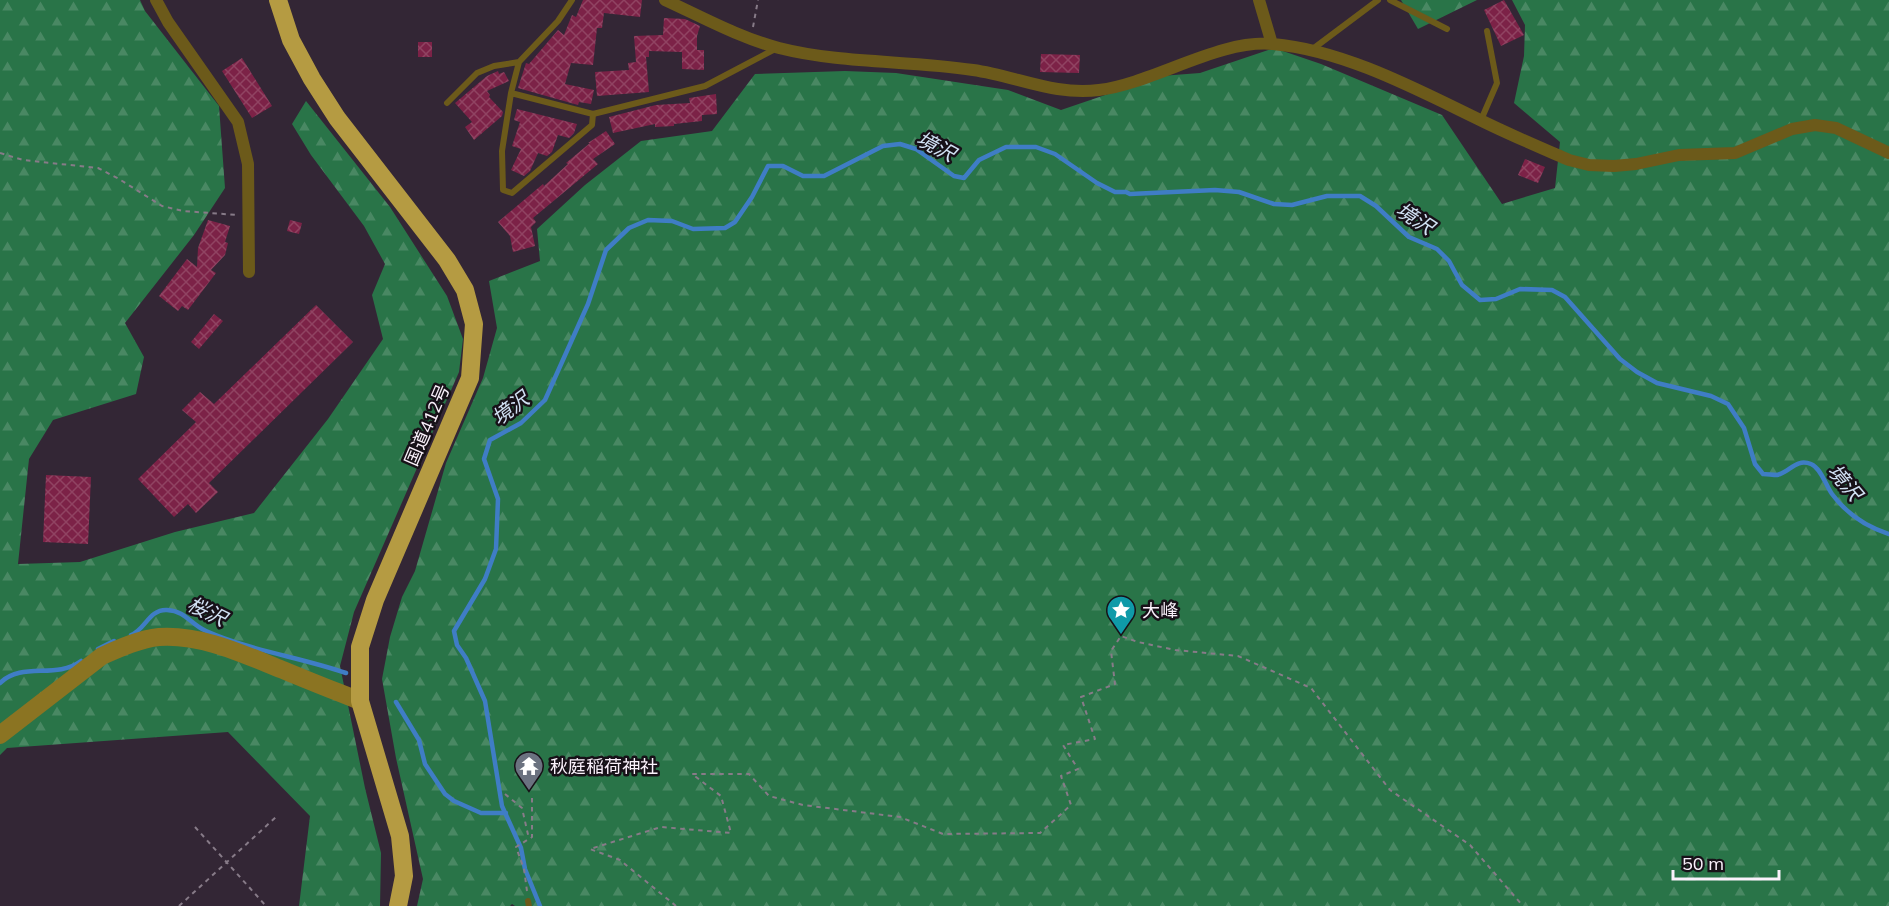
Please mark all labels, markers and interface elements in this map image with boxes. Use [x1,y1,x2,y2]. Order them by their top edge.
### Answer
water label: 境沢 [912,126,962,168]
water label: 境沢 [1391,197,1441,241]
street label: 国道412号 [400,381,454,469]
water label: 境沢 [487,384,536,430]
water label: 境沢 [1823,459,1869,508]
water label: 桜沢 [184,591,233,632]
place icon: 大峰 [1105,594,1137,636]
place label: 大峰 [1142,599,1178,622]
temple icon: 秋庭稲荷神社 [513,750,545,792]
place label: 秋庭稲荷神社 [550,755,658,778]
scale bar [1673,843,1780,881]
text: 50 m [1682,852,1724,875]

